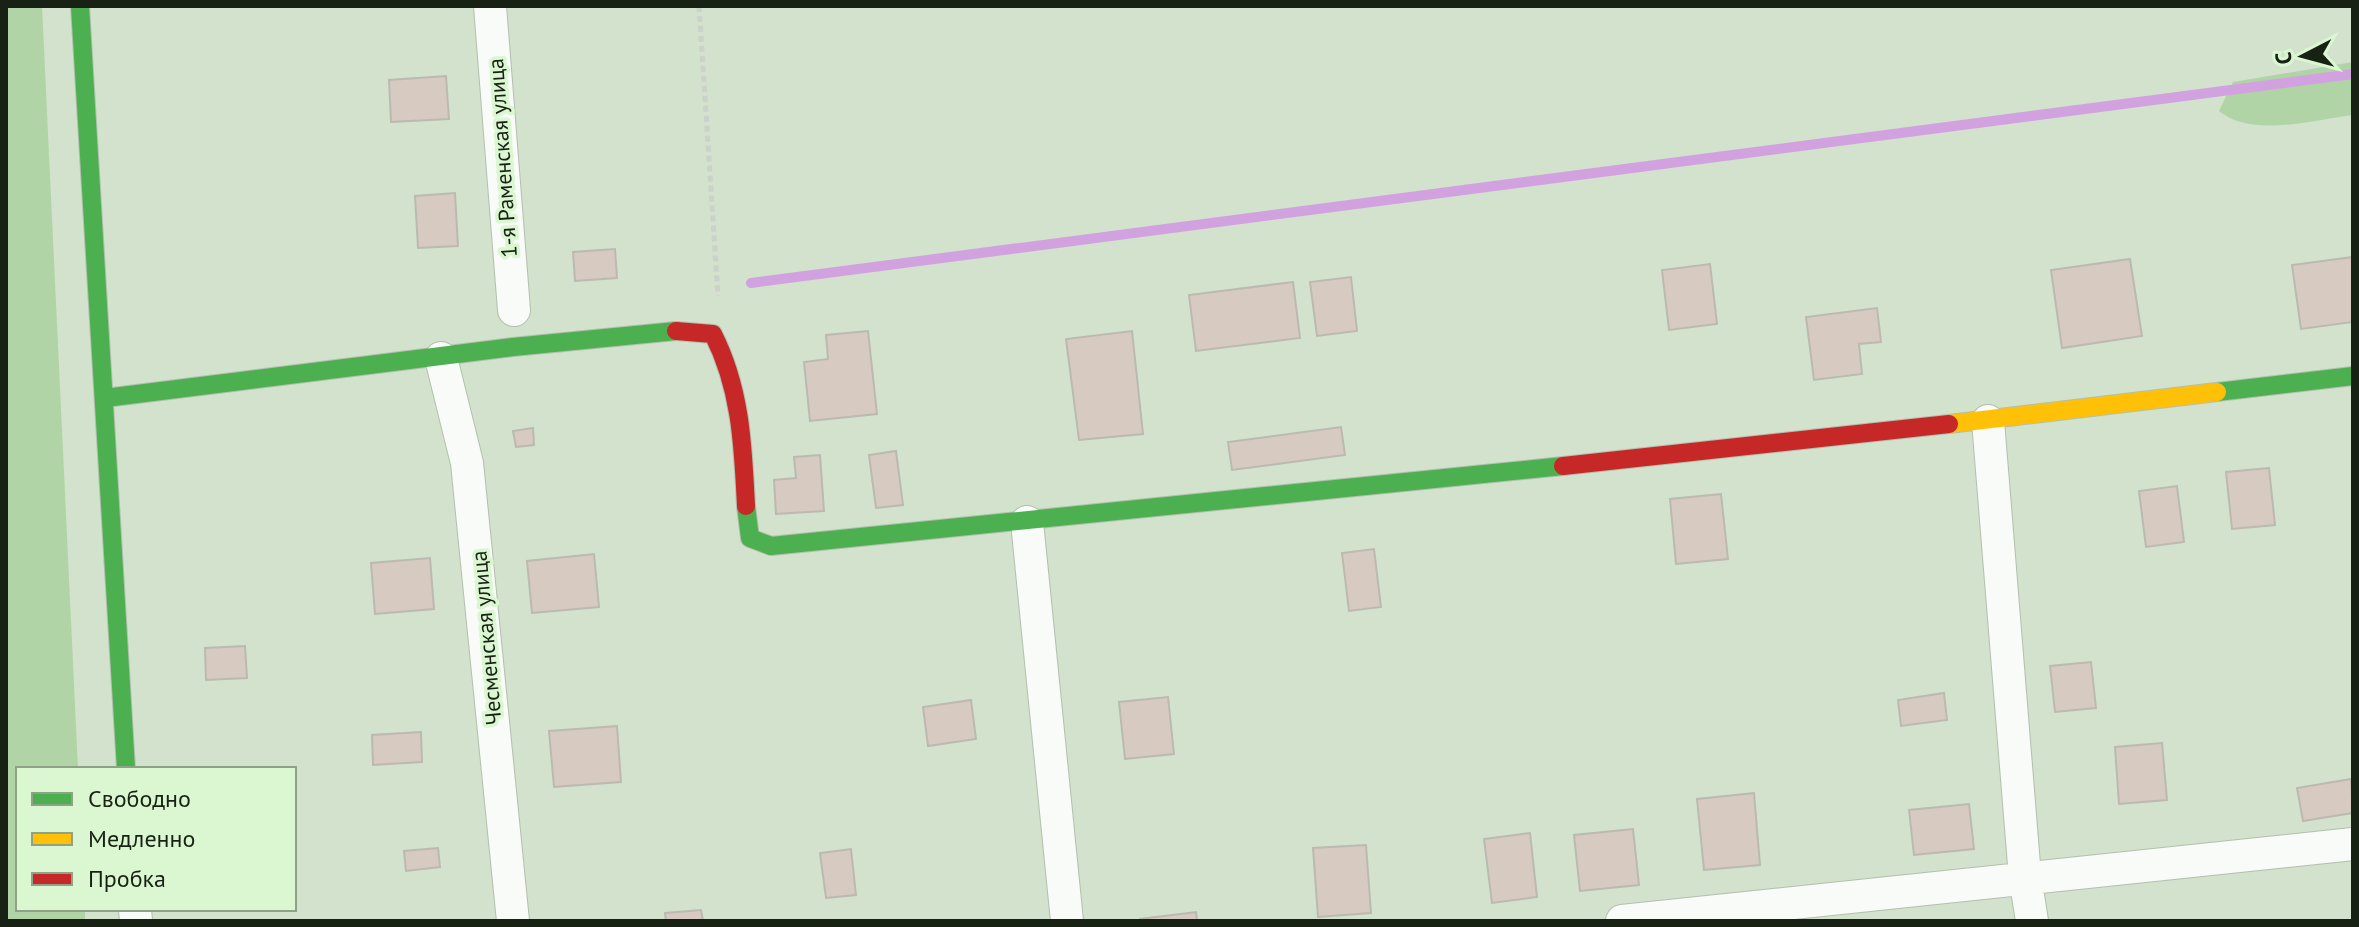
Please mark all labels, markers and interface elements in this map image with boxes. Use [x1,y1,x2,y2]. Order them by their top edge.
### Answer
north arrow [2263,16,2343,96]
text: С [2269,51,2298,66]
street label: 1-я Раменская улица [481,57,523,259]
street label: Чесменская улица [464,550,508,726]
legend [16,767,296,911]
text: Свободно [88,783,191,814]
text: Медленно [88,823,195,854]
text: Пробка [88,863,166,894]

